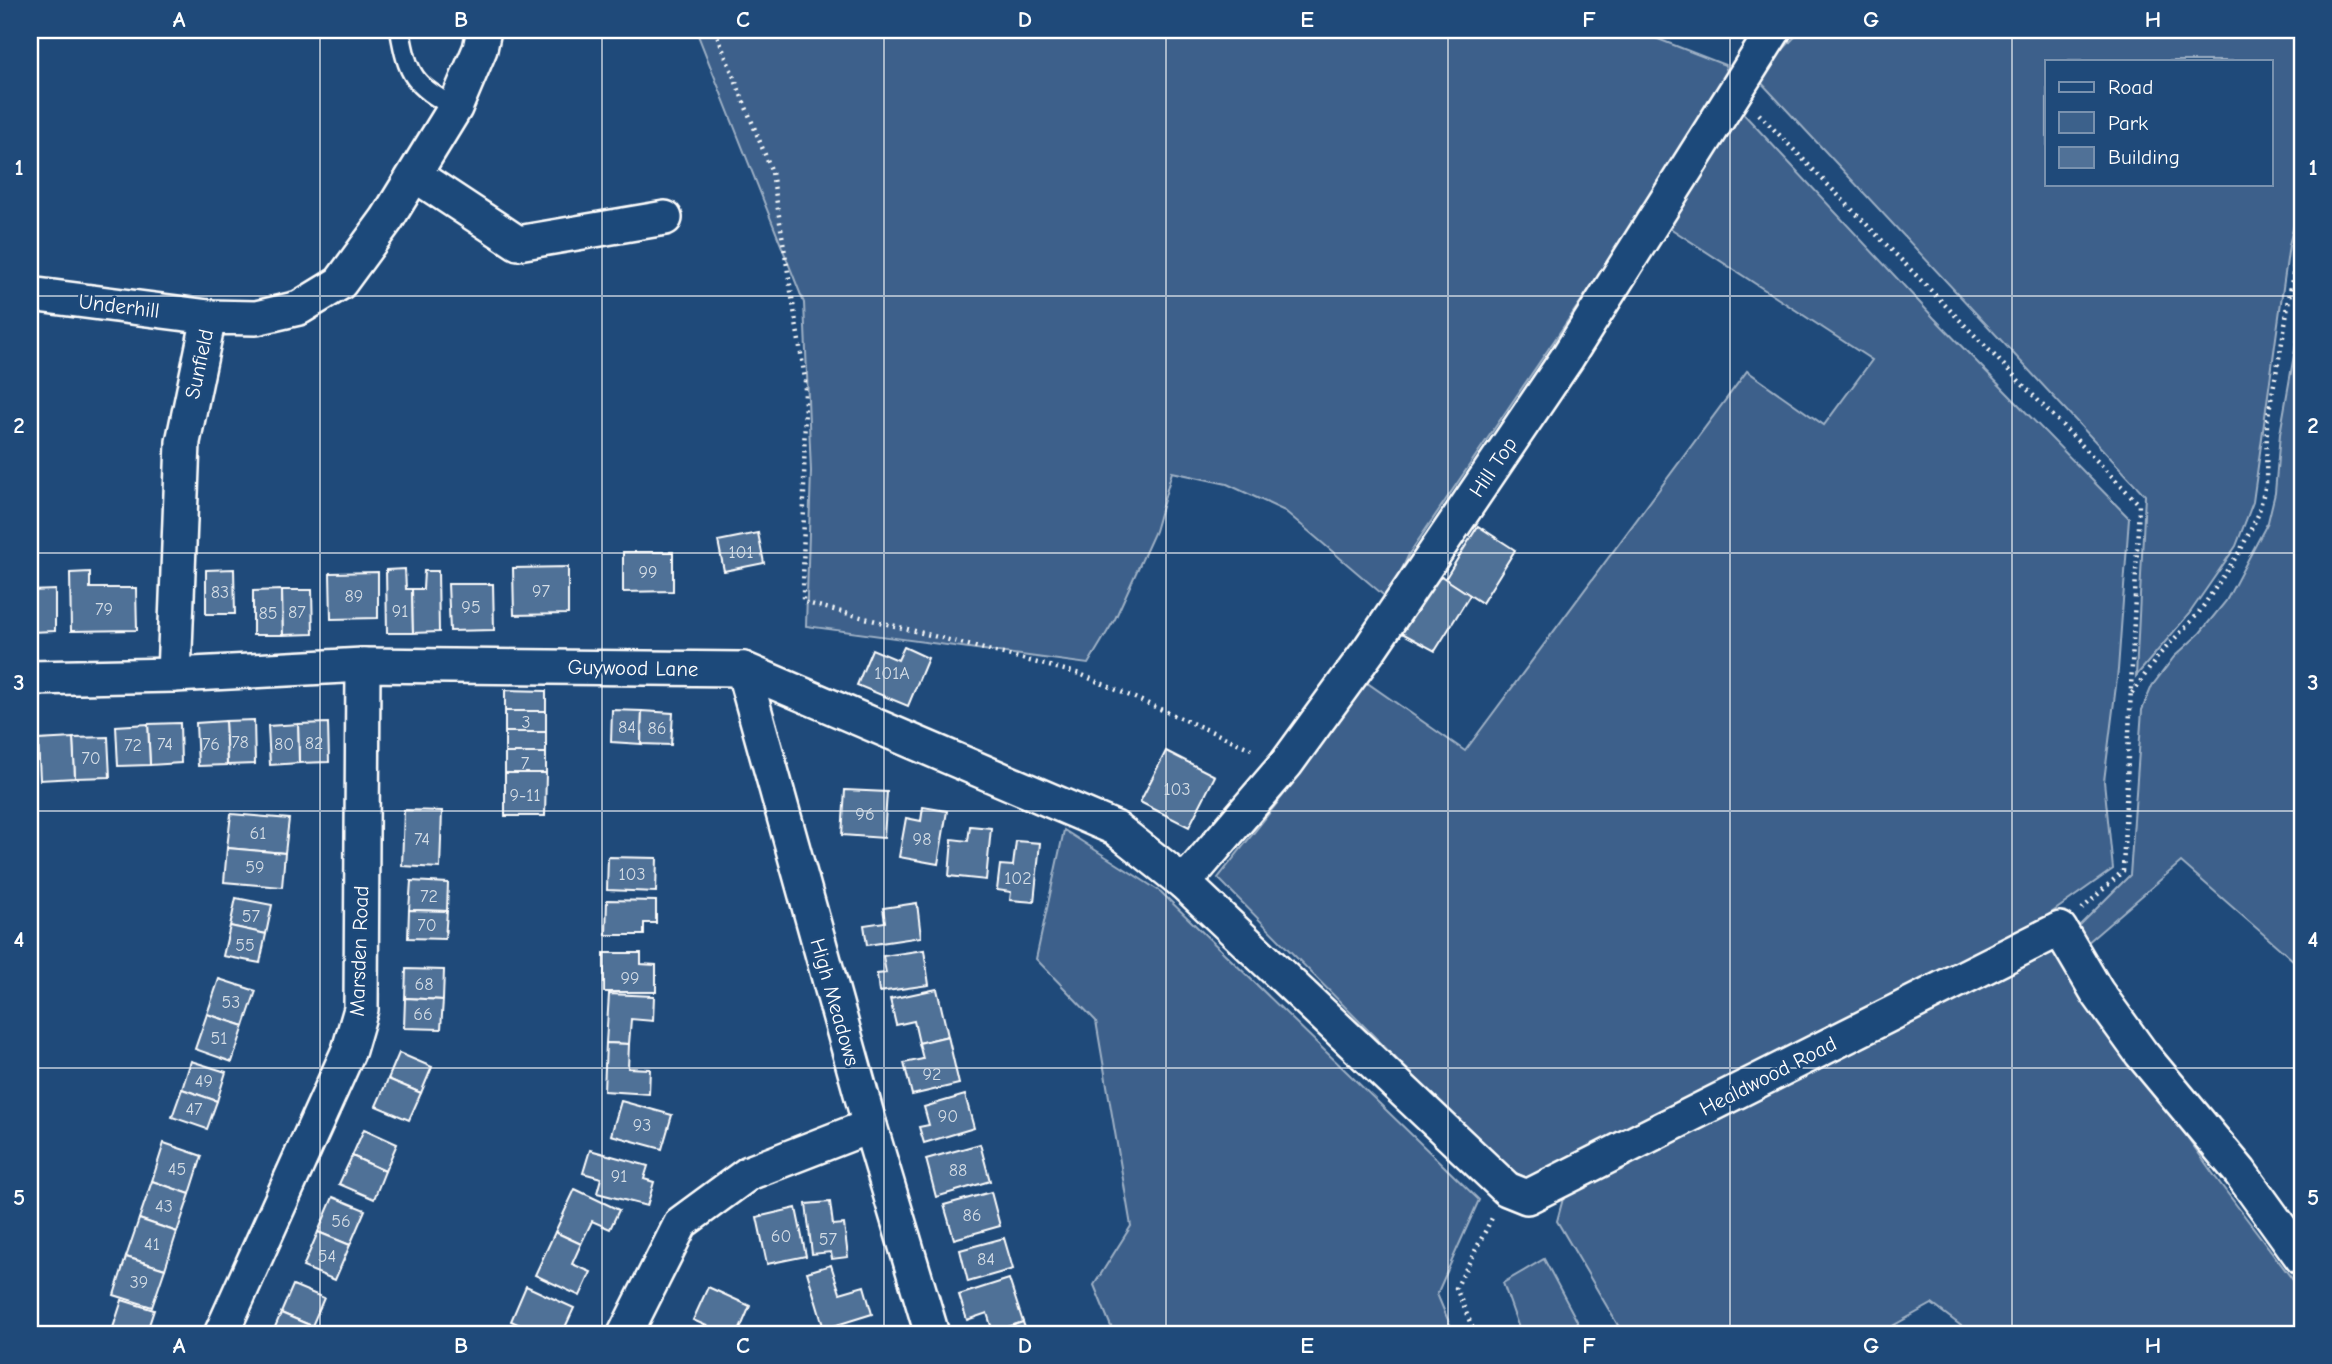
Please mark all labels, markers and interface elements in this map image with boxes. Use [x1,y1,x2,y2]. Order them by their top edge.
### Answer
text: A [173,6,186,33]
text: B [454,6,468,33]
text: C [736,6,750,33]
text: D [1018,6,1032,33]
text: E [1300,6,1314,33]
text: F [1582,6,1596,33]
text: G [1863,6,1879,33]
text: H [2145,6,2161,33]
legend [2045,60,2272,186]
text: Road [2108,75,2153,99]
text: Park [2108,111,2148,135]
text: Building [2108,145,2180,169]
text: 1 [14,154,24,181]
text: 1 [2308,154,2318,181]
street label: Underhill [77,289,161,323]
street label: Sunfield [180,327,218,401]
text: 2 [13,412,25,439]
text: 2 [2307,412,2319,439]
street label: Hill Top [1464,432,1522,502]
house number: 101 [728,542,754,563]
house number: 99 [638,562,658,583]
house number: 97 [532,581,551,602]
house number: 83 [211,582,229,603]
house number: 89 [345,586,363,607]
house number: 95 [461,597,481,618]
house number: 79 [95,599,113,620]
house number: 91 [392,601,408,622]
house number: 87 [288,602,306,623]
house number: 85 [258,603,278,624]
street label: Guywood Lane [567,655,699,681]
house number: 101A [874,663,910,684]
text: 3 [13,669,25,696]
text: 3 [2307,669,2319,696]
house number: 3 [521,712,531,733]
house number: 84 [618,717,636,738]
house number: 86 [647,718,667,739]
house number: 78 [231,732,249,753]
house number: 82 [305,733,323,754]
house number: 74 [157,734,173,755]
house number: 76 [202,734,220,755]
house number: 80 [274,734,294,755]
house number: 72 [124,735,142,756]
house number: 70 [81,748,101,769]
house number: 7 [521,753,530,774]
house number: 103 [1163,779,1191,800]
house number: 9-11 [509,785,541,806]
house number: 96 [855,804,875,825]
house number: 61 [250,823,266,844]
house number: 74 [414,829,430,850]
house number: 98 [913,829,931,850]
house number: 59 [245,857,265,878]
house number: 103 [618,864,646,885]
house number: 102 [1004,868,1032,889]
street label: Marsden Road [345,885,373,1017]
house number: 72 [420,886,438,907]
house number: 57 [242,906,261,927]
house number: 70 [417,915,437,936]
text: 4 [14,926,25,953]
text: 4 [2308,926,2319,953]
house number: 55 [235,935,255,956]
street label: High Meadows [805,935,865,1069]
house number: 99 [620,968,640,989]
house number: 68 [414,974,434,995]
house number: 53 [222,992,240,1013]
house number: 66 [413,1004,433,1025]
house number: 51 [211,1028,227,1049]
street label: Healdwood Road [1696,1031,1840,1121]
house number: 92 [923,1064,941,1085]
house number: 49 [195,1071,213,1092]
house number: 47 [185,1099,203,1120]
house number: 90 [938,1106,958,1127]
house number: 93 [633,1115,651,1136]
house number: 45 [168,1159,186,1180]
house number: 88 [949,1160,967,1181]
house number: 91 [611,1166,627,1187]
text: 5 [13,1184,25,1211]
text: 5 [2307,1184,2319,1211]
house number: 43 [155,1196,173,1217]
house number: 86 [962,1205,982,1226]
house number: 56 [331,1211,351,1232]
house number: 60 [771,1226,791,1247]
house number: 57 [819,1229,838,1250]
house number: 41 [144,1234,160,1255]
house number: 54 [318,1246,336,1267]
house number: 84 [977,1249,995,1270]
house number: 39 [130,1272,148,1293]
text: A [173,1332,186,1359]
text: B [454,1332,468,1359]
text: C [736,1332,750,1359]
text: D [1018,1332,1032,1359]
text: E [1300,1332,1314,1359]
text: F [1582,1332,1596,1359]
text: G [1863,1332,1879,1359]
text: H [2145,1332,2161,1359]

